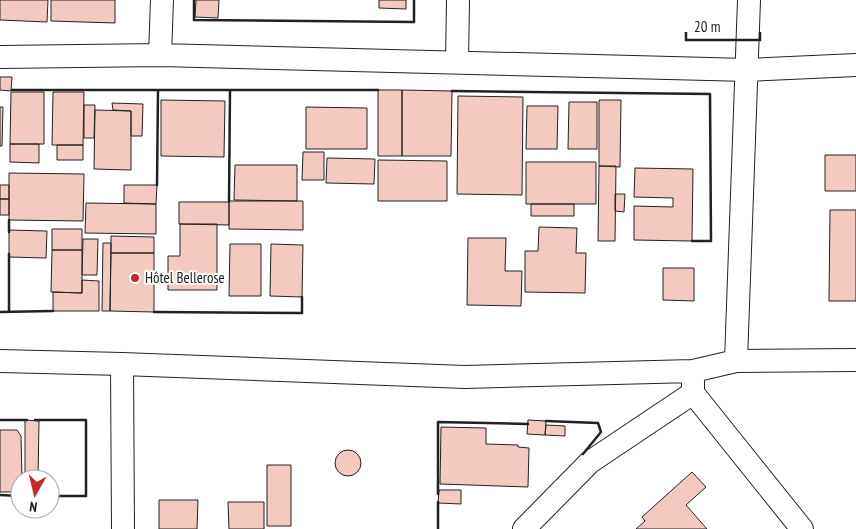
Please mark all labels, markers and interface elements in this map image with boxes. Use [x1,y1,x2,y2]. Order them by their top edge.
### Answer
scale bar [686,10,760,42]
text: 20 m [694,17,720,36]
place label: Hôtel Bellerose [145,268,225,287]
marker: Hôtel Bellerose [129,272,141,284]
north arrow [10,469,60,519]
text: N [28,497,38,516]

